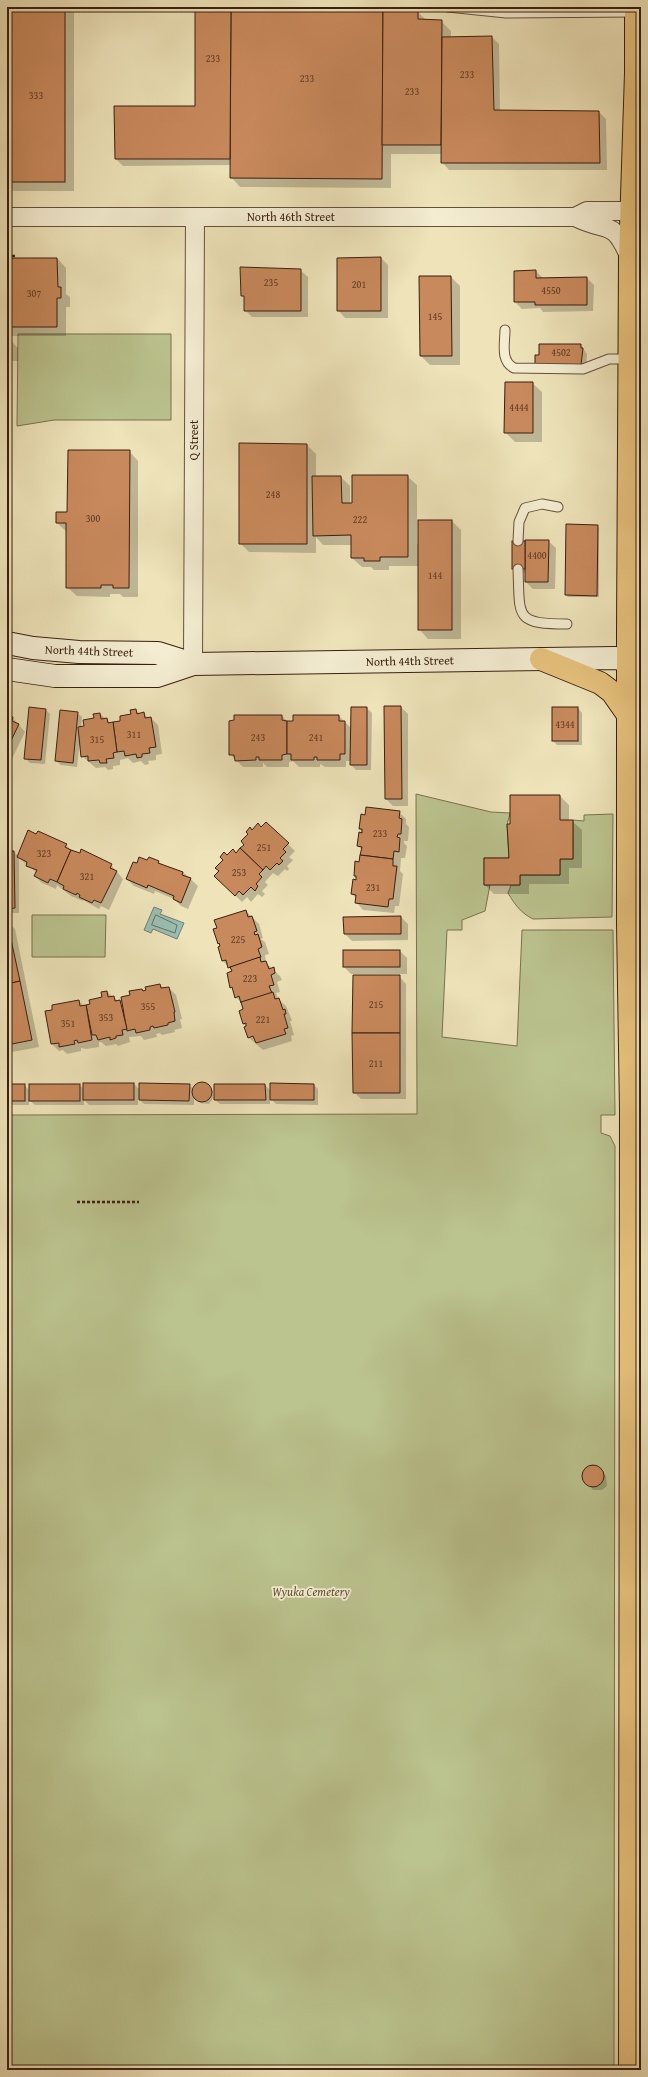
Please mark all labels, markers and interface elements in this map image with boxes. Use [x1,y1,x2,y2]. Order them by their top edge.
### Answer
house number: 233 [206,51,220,66]
house number: 233 [460,67,474,82]
house number: 233 [300,71,314,86]
house number: 233 [405,84,419,99]
house number: 333 [29,88,43,103]
street label: North 46th Street [247,208,336,225]
house number: 235 [264,275,278,290]
house number: 201 [352,277,366,292]
house number: 4550 [541,283,561,298]
house number: 307 [27,286,41,301]
house number: 145 [428,309,442,324]
house number: 4502 [551,345,571,360]
house number: 4444 [509,400,529,415]
street label: Q Street [185,419,202,460]
house number: 248 [266,487,280,502]
house number: 300 [86,511,100,526]
house number: 222 [353,512,367,527]
house number: 4400 [527,548,547,563]
house number: 144 [428,568,442,583]
street label: North 44th Street [45,640,134,661]
street label: North 44th Street [366,651,455,670]
house number: 4344 [555,717,575,732]
house number: 311 [127,727,141,742]
house number: 243 [251,730,265,745]
house number: 241 [309,730,323,745]
house number: 315 [90,732,104,747]
house number: 233 [373,826,387,841]
house number: 251 [257,840,271,855]
house number: 323 [37,846,51,861]
house number: 253 [232,865,246,880]
house number: 321 [80,869,94,884]
house number: 231 [366,880,380,895]
house number: 225 [231,932,245,947]
house number: 223 [243,971,257,986]
house number: 215 [369,997,383,1012]
house number: 355 [141,999,155,1014]
house number: 353 [99,1010,113,1025]
house number: 221 [256,1012,270,1027]
house number: 351 [61,1016,75,1031]
house number: 211 [369,1056,383,1071]
park label: Wyuka Cemetery [272,1583,350,1600]

